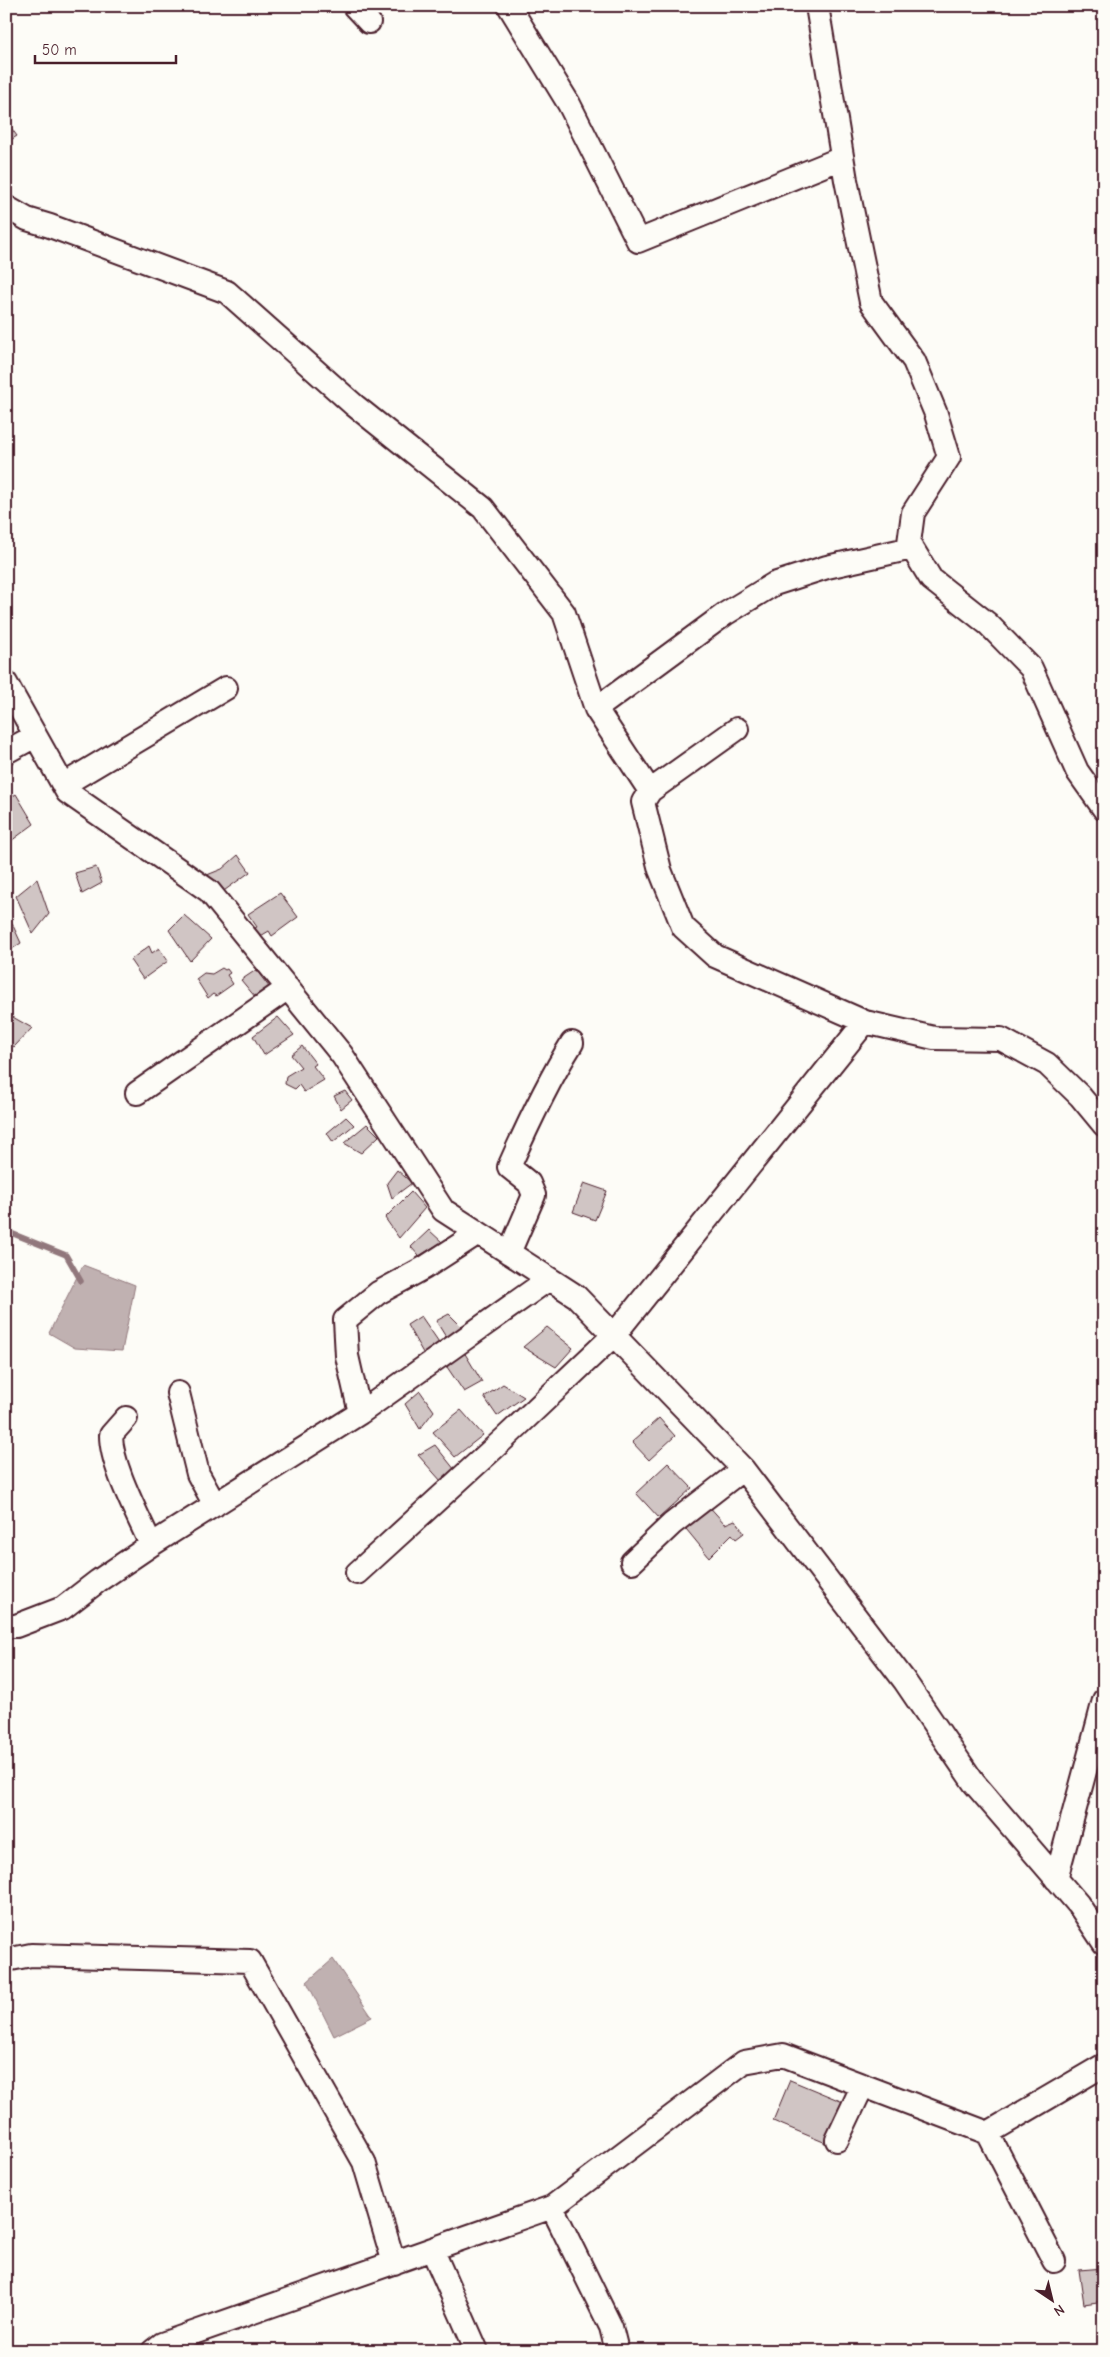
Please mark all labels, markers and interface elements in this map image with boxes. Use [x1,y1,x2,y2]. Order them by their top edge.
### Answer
scale bar [35,32,176,64]
text: 50 m [42,41,77,59]
north arrow [1028,2274,1078,2324]
text: N [1051,2301,1068,2320]

